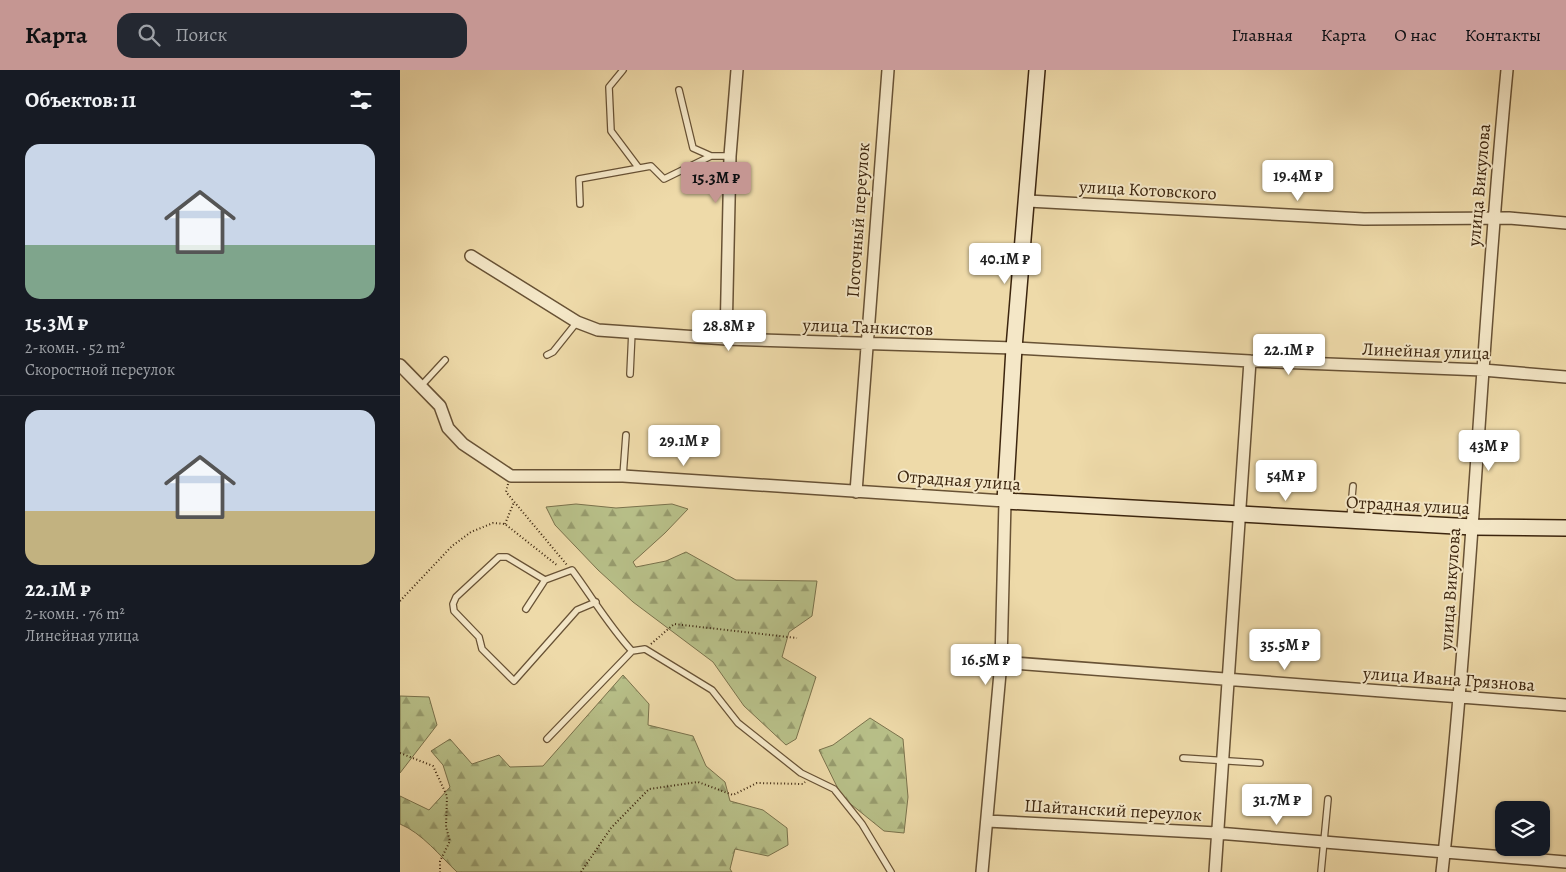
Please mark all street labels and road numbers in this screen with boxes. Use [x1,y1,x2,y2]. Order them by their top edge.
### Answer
street label: улица Викулова [1462,122,1496,248]
street label: Поточный переулок [841,142,875,298]
street label: улица Котовского [1078,174,1217,206]
street label: улица Танкистов [801,313,934,341]
street label: Линейная улица [1361,337,1491,365]
street label: Отрадная улица [896,464,1022,496]
street label: Отрадная улица [1345,490,1471,520]
street label: улица Викулова [1434,526,1466,652]
street label: улица Ивана Грязнова [1361,661,1536,697]
street label: Шайтанский переулок [1024,793,1202,827]

